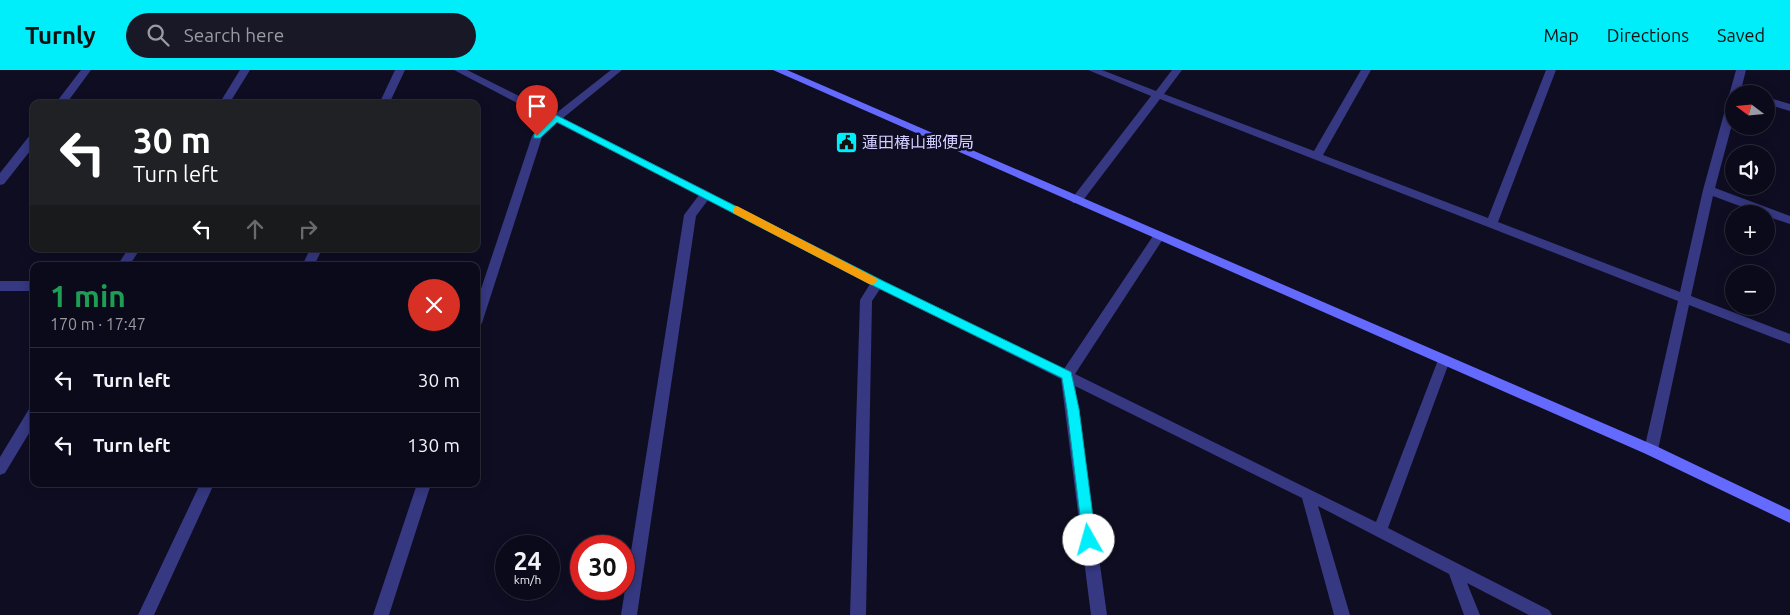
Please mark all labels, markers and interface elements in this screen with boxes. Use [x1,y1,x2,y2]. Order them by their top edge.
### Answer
search box [126,13,476,58]
icon: search [144,21,172,49]
text: Turnly [25,22,96,49]
text: Search here [184,24,284,46]
text: Map [1543,25,1579,45]
text: Directions [1607,25,1689,45]
text: Saved [1717,25,1765,45]
pin [516,85,558,136]
north arrow [1725,85,1775,135]
map controls [1725,85,1775,315]
icon: arrive [523,92,551,120]
icon: left [50,120,115,185]
text: 30 m [133,120,211,160]
public building icon: 蓮田椿山郵便局 [834,130,858,154]
place label: 蓮田椿山郵便局 [862,133,974,151]
button: sound [1725,145,1775,195]
text: Turn left [133,161,218,186]
button: + [1725,205,1775,255]
icon: left [188,215,216,243]
icon: ahead [241,215,269,243]
icon: right [294,215,322,243]
button: − [1725,265,1775,315]
text: 1 min [50,279,126,313]
button: close [408,279,460,331]
text: 170 m · 17:47 [50,315,146,333]
icon: left [50,366,78,394]
text: Turn left [93,369,171,391]
text: 30 m [418,369,460,391]
icon: left [50,431,78,459]
text: Turn left [93,434,171,456]
text: 130 m [407,434,460,456]
position arrow [1062,513,1114,565]
speed limit sign: 30 [570,535,635,600]
text: 24 [513,547,542,575]
text: km/h [514,573,541,586]

